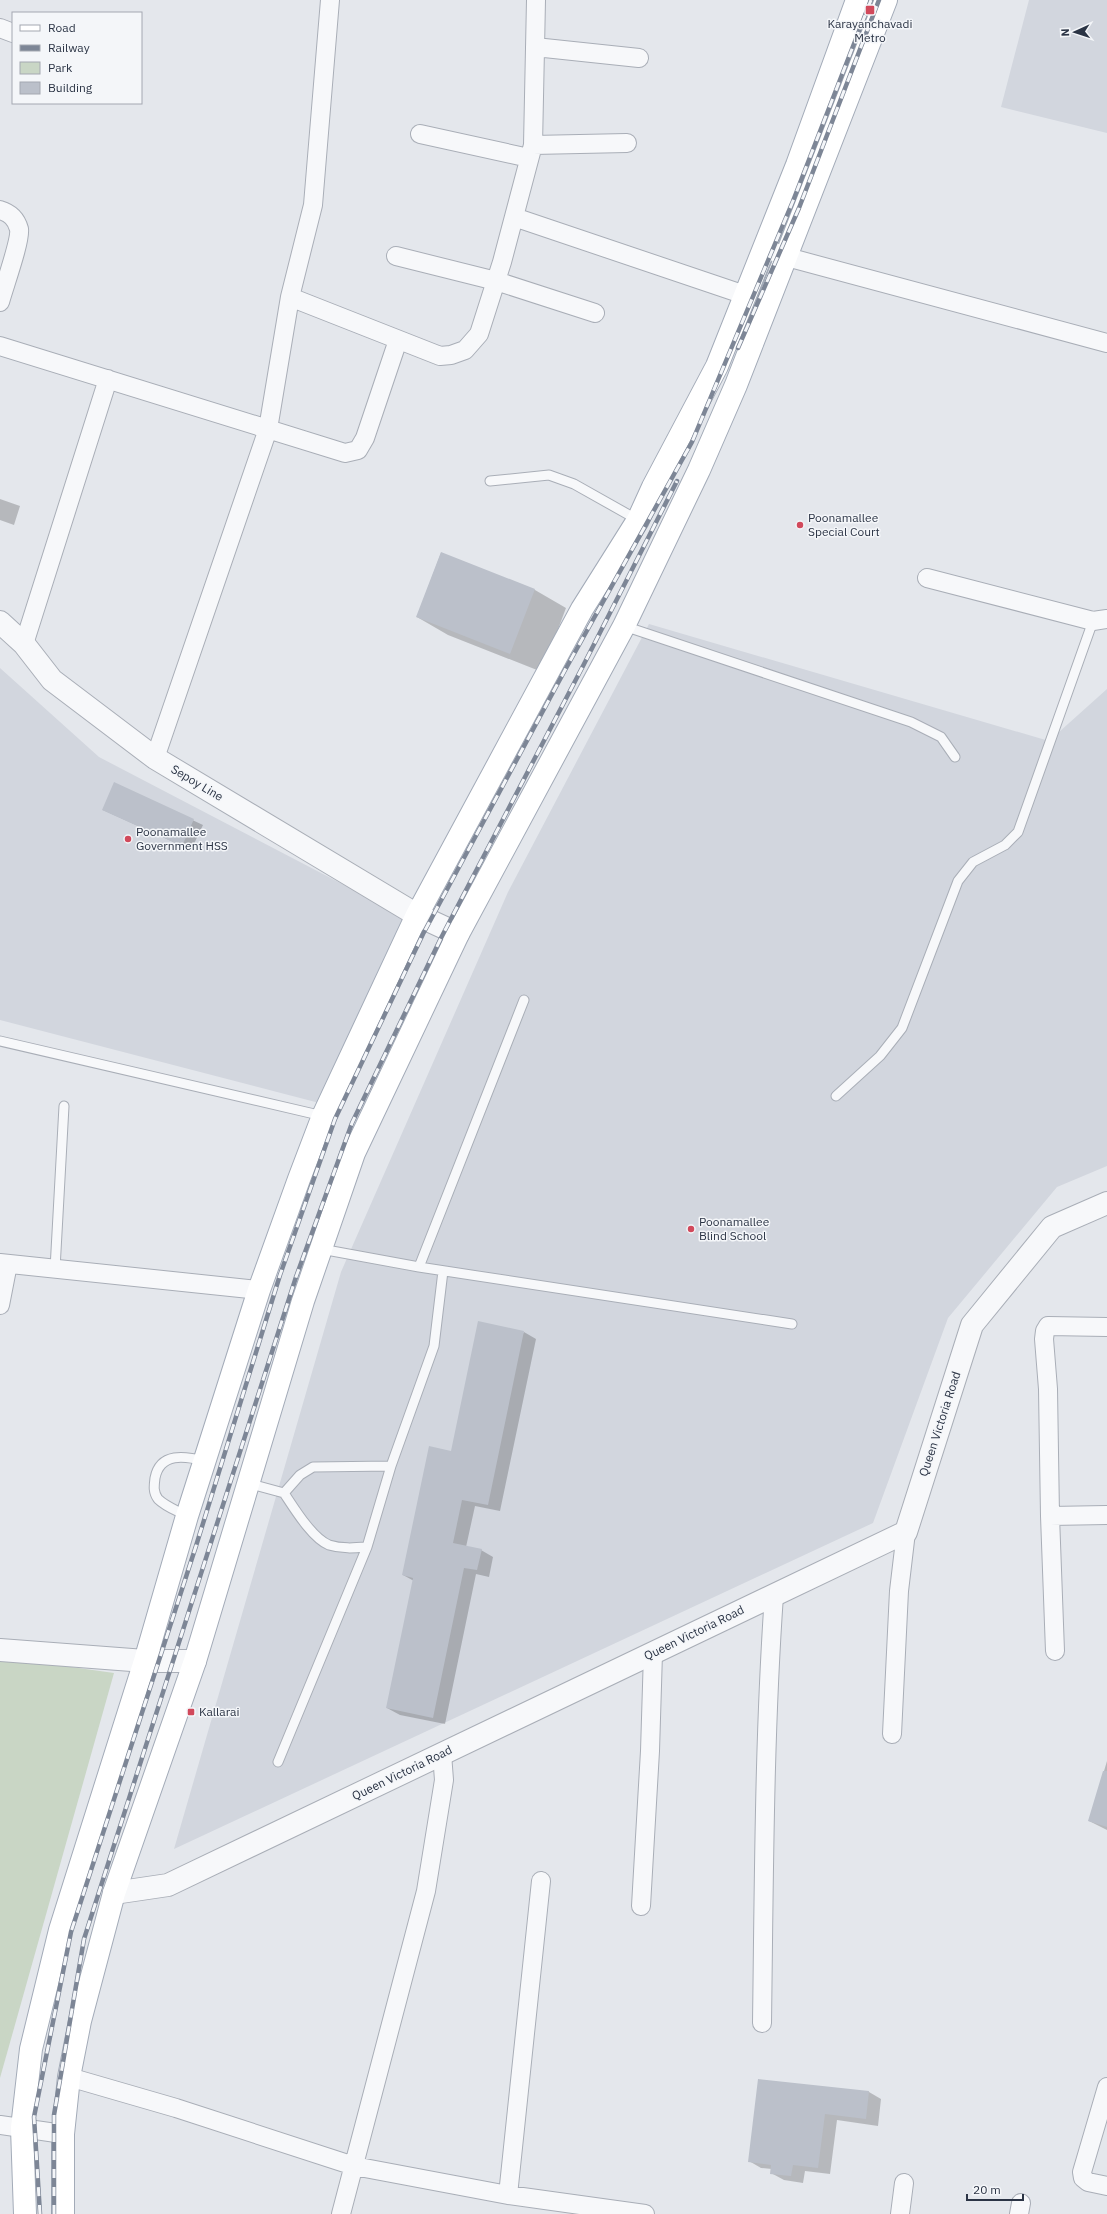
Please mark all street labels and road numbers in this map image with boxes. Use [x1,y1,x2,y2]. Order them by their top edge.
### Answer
street label: Sepoy Line [168,761,227,804]
street label: Queen Victoria Road [915,1369,964,1478]
street label: Queen Victoria Road [641,1602,746,1663]
street label: Queen Victoria Road [349,1742,454,1803]

